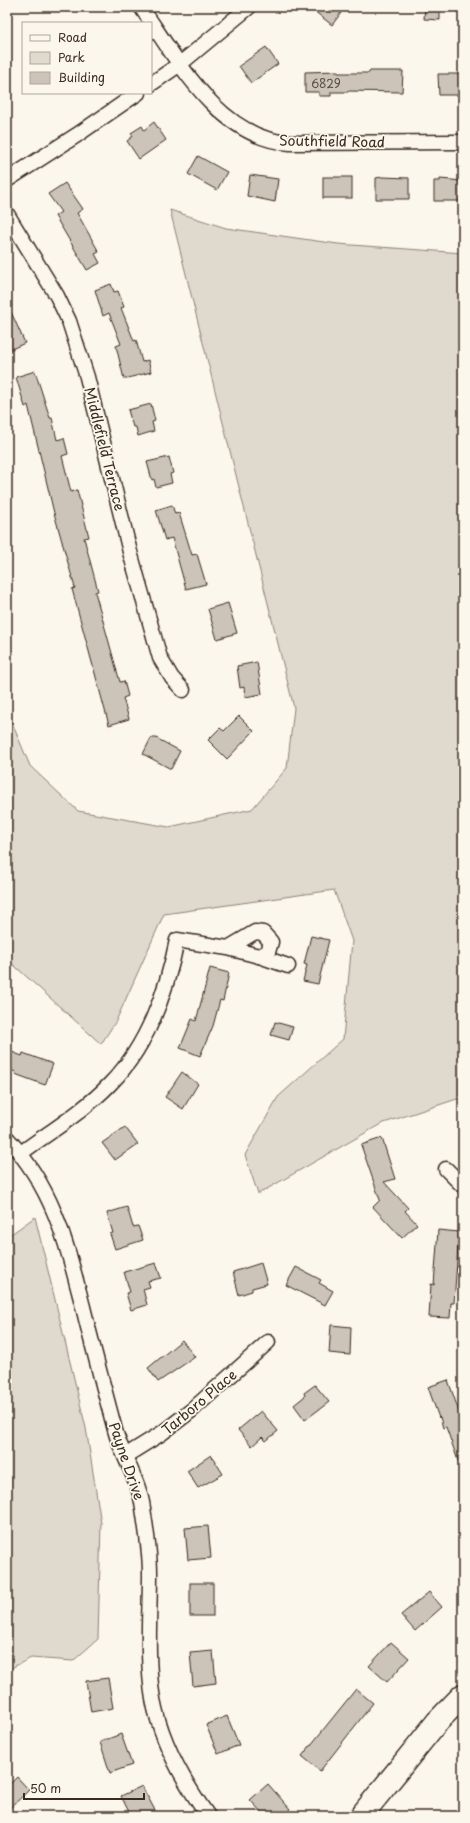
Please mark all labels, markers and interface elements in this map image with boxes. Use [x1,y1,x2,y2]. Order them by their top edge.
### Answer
legend [22,22,152,94]
text: Road [58,28,87,46]
text: Park [58,48,85,66]
text: Building [58,68,105,86]
house number: 6829 [311,74,341,92]
street label: Southfield Road [279,130,385,152]
street label: Middlefield Terrace [79,385,131,513]
street label: Tarboro Place [157,1364,241,1440]
street label: Payne Drive [104,1419,150,1503]
scale bar [24,1775,144,1801]
text: 50 m [30,1779,61,1797]

